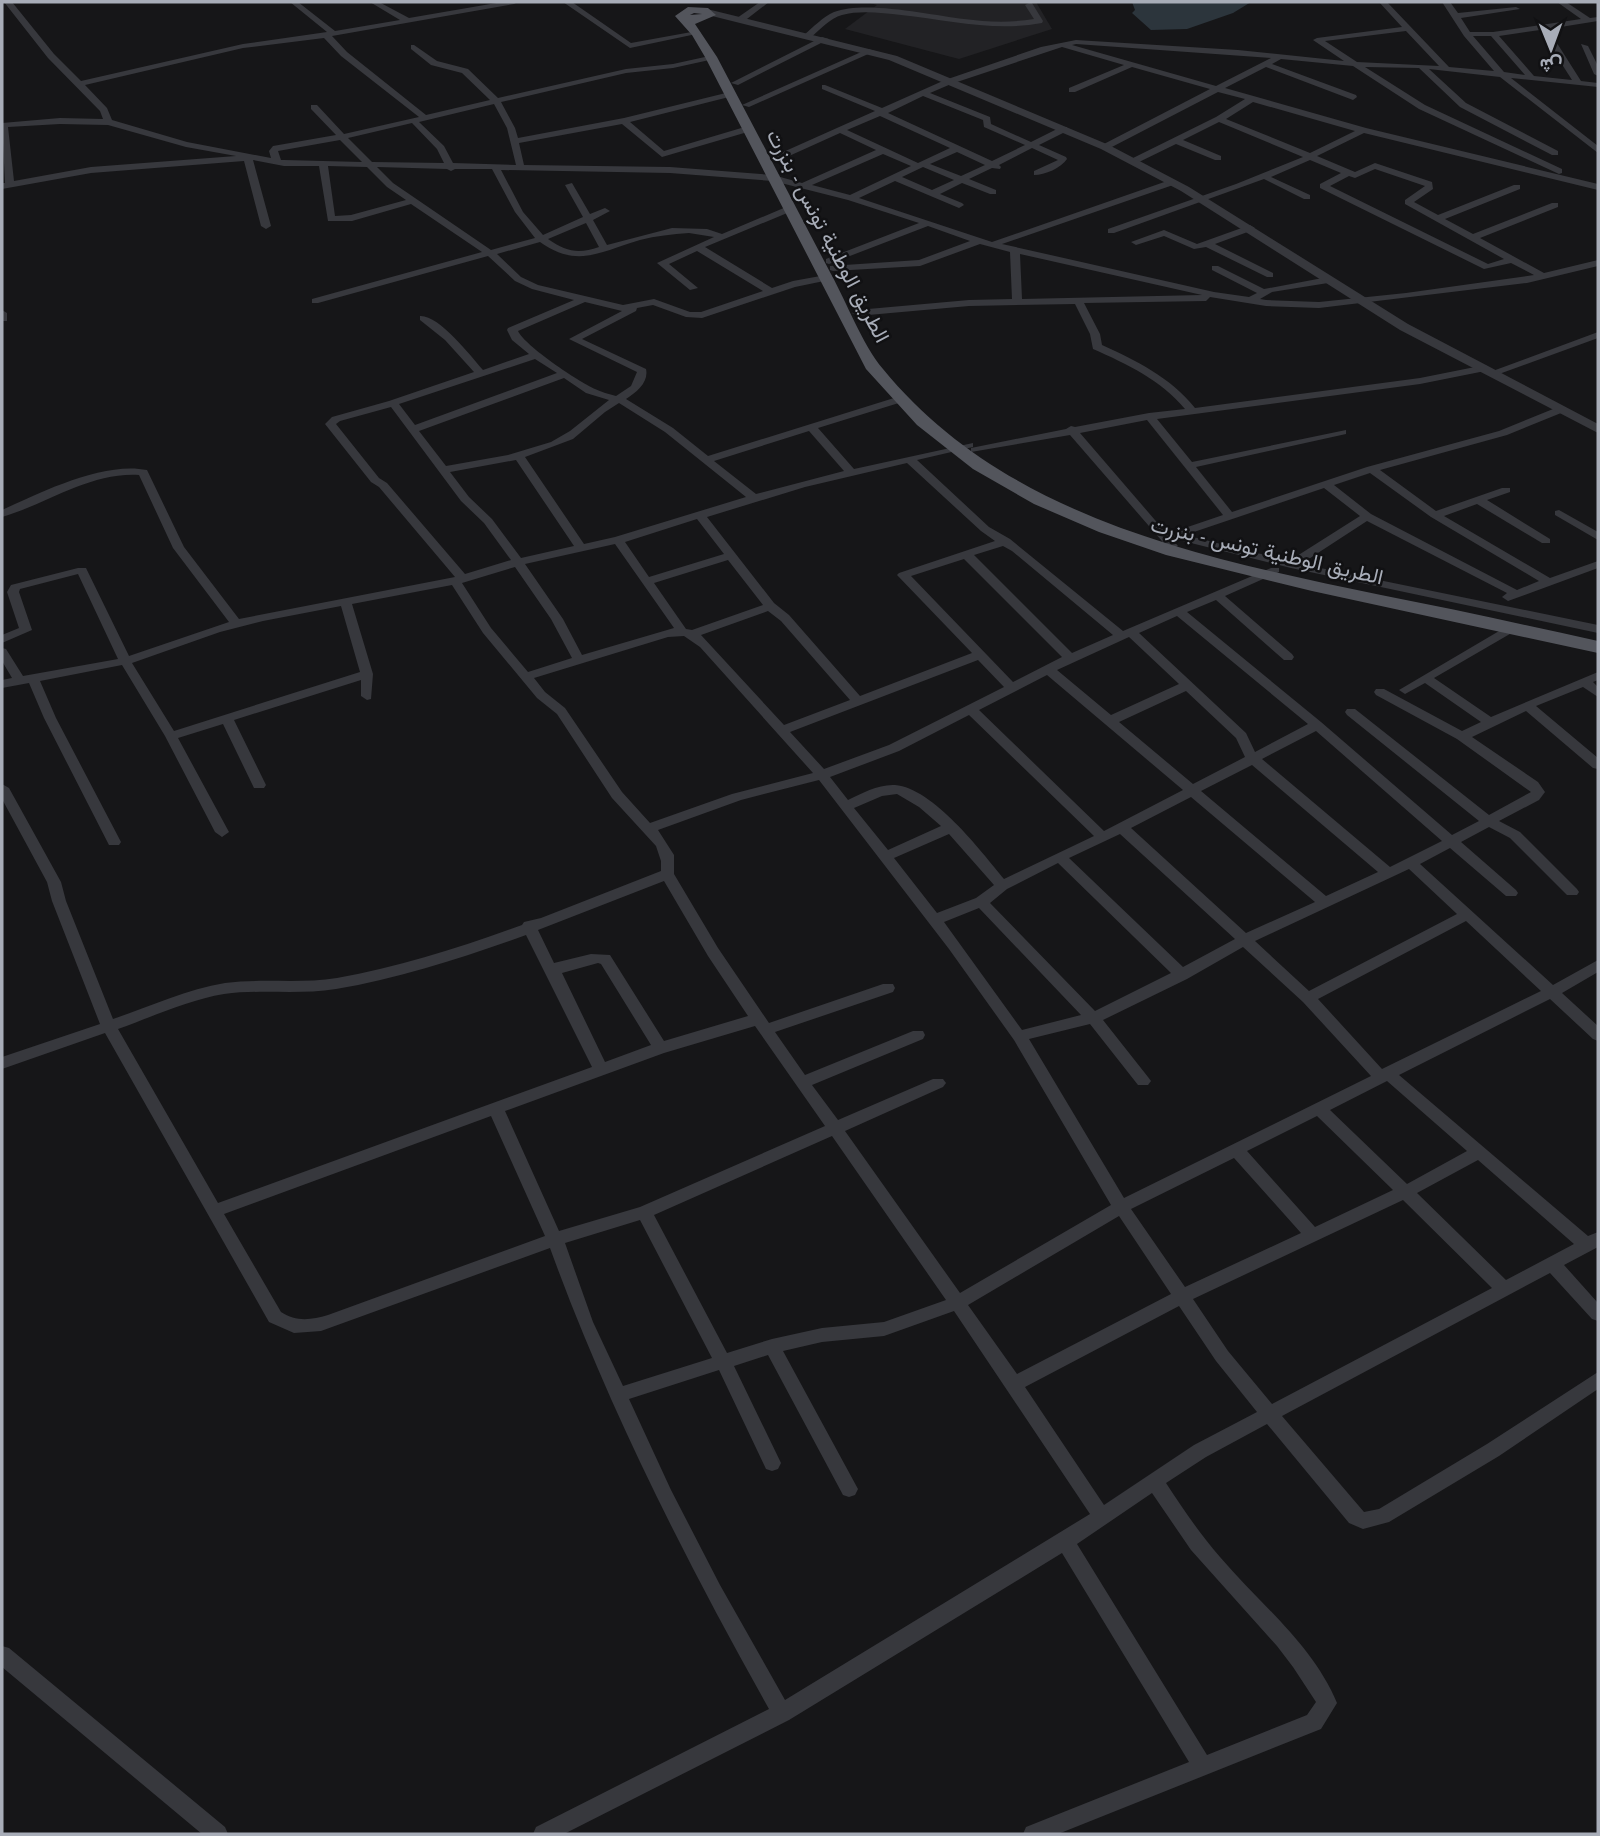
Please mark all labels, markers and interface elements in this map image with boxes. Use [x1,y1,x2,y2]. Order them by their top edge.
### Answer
north arrow [1516,14,1586,84]
text: ش [1539,52,1563,79]
street label: الطريق الوطنية تونس - بنزرت [759,124,897,348]
street label: الطريق الوطنية تونس - بنزرت [1148,510,1386,592]

